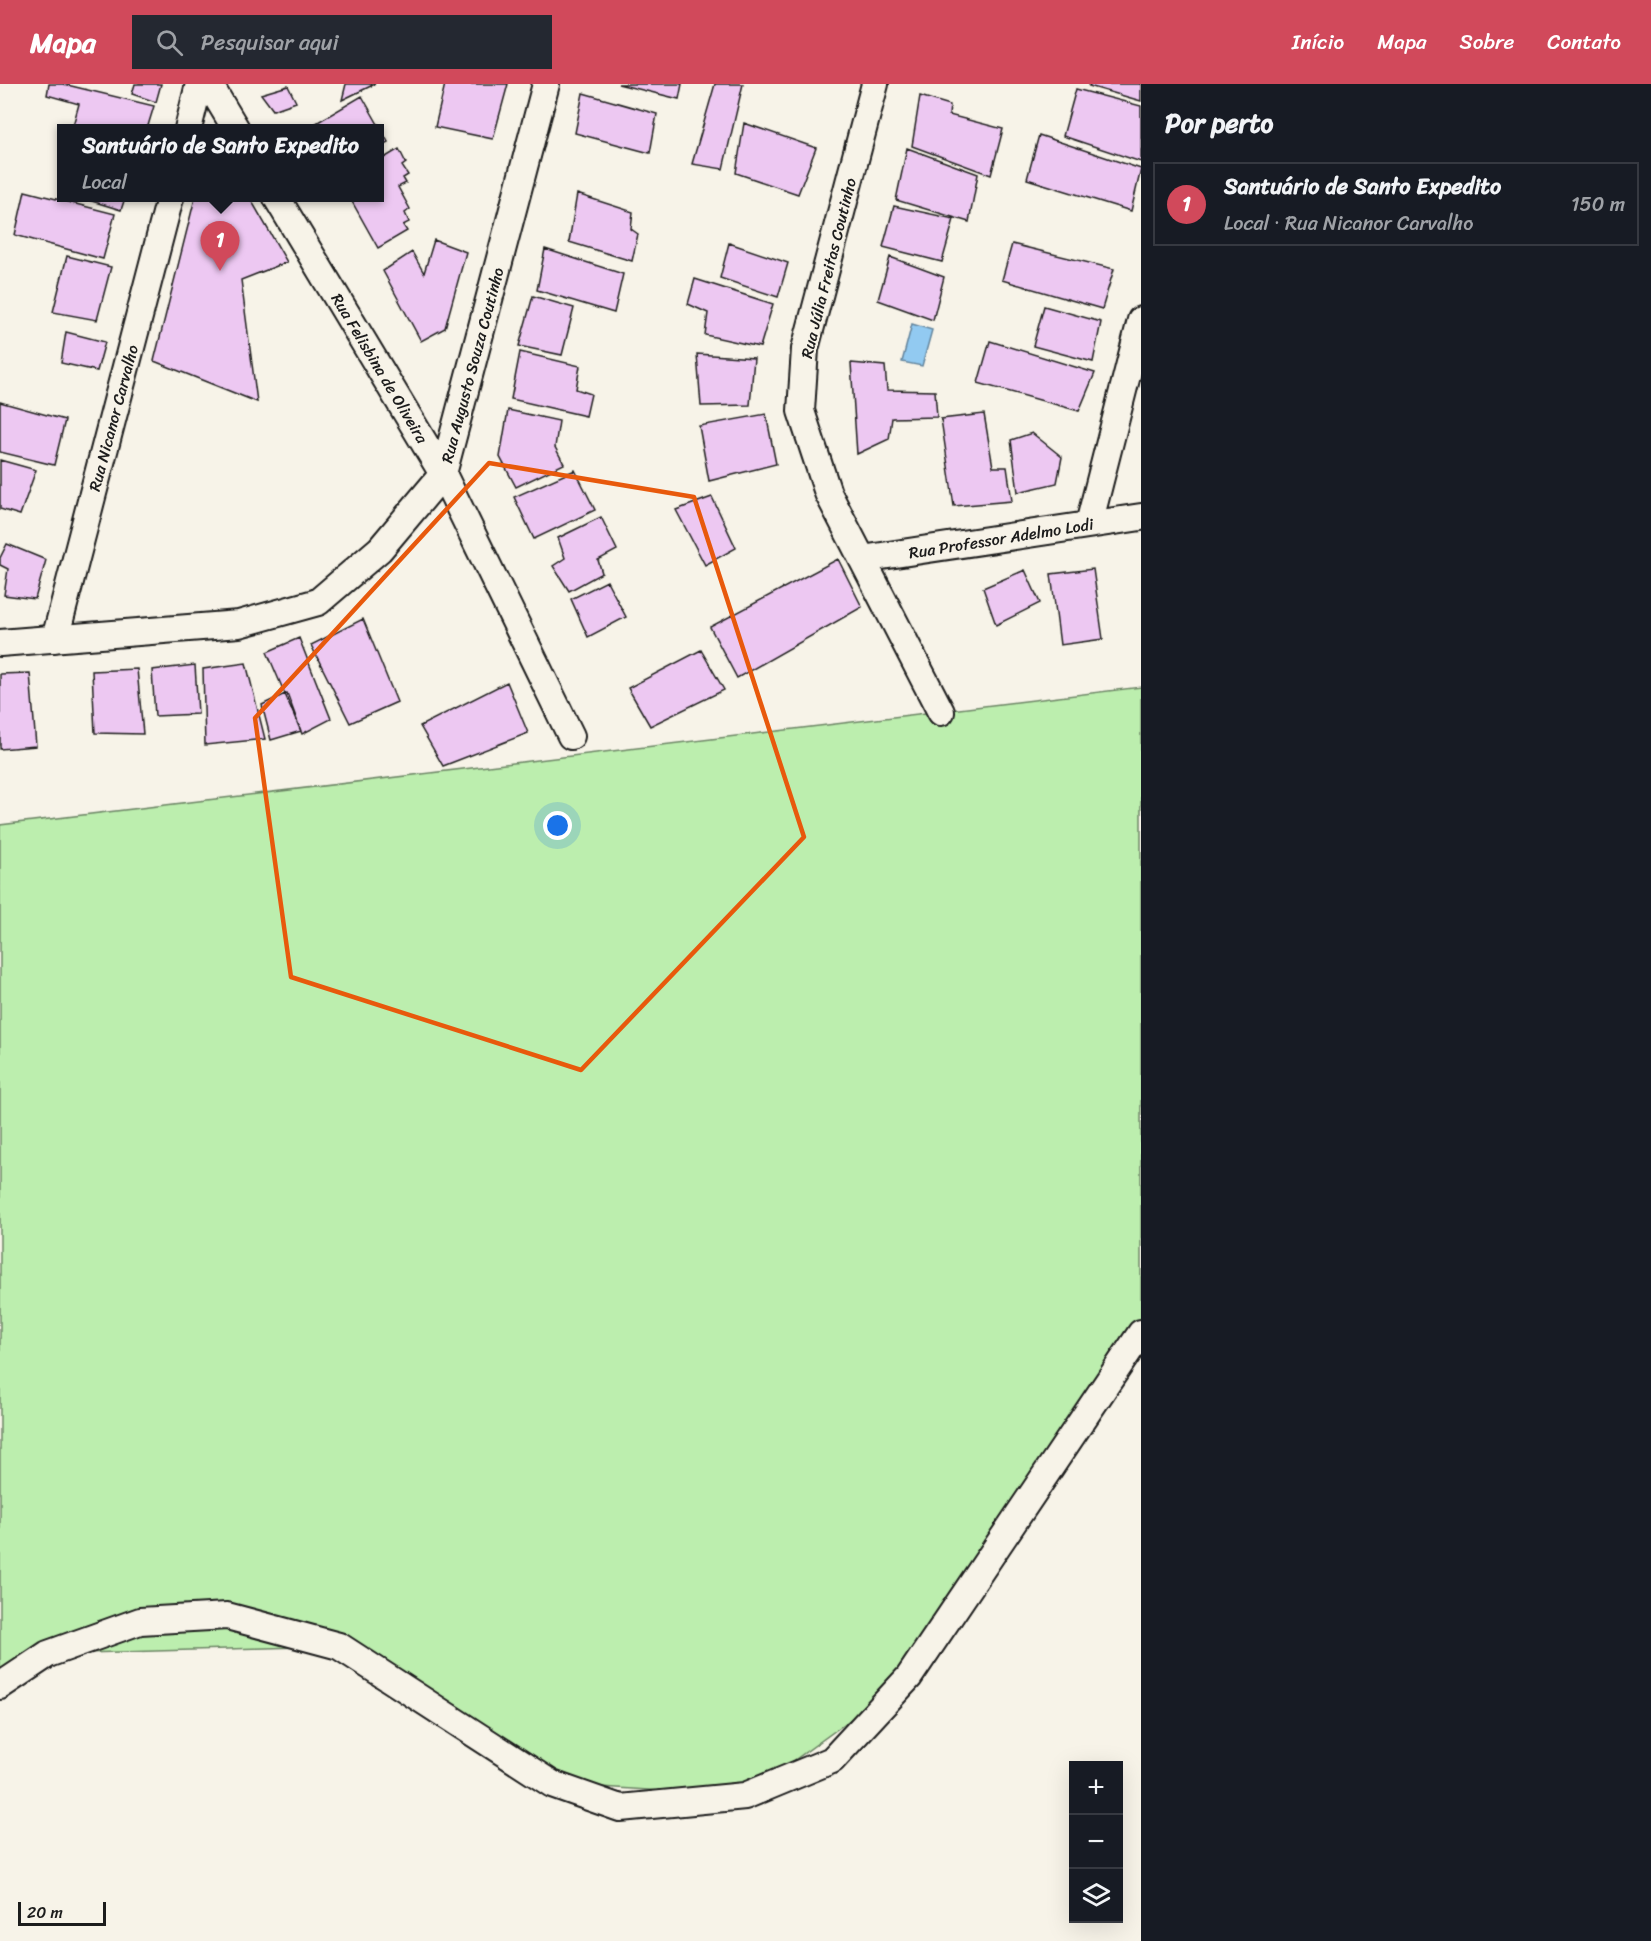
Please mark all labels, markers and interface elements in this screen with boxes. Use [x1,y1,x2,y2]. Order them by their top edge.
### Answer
search box [132,15,552,69]
text: Mapa [30,18,96,67]
text: Pesquisar aqui [201,23,339,62]
text: Início [1292,23,1344,61]
text: Mapa [1377,23,1427,61]
text: Sobre [1460,23,1514,61]
text: Contato [1547,23,1621,61]
icon: search [153,26,186,59]
text: Por perto [1165,100,1273,146]
popup [57,124,384,202]
text: Santuário de Santo Expedito [82,126,359,165]
text: Local [82,165,127,200]
text: Santuário de Santo Expedito [1224,167,1501,206]
street label: Rua Júlia Freitas Coutinho [792,175,865,361]
text: 1 [1182,187,1191,222]
text: 150 m [1571,187,1625,222]
text: Local · Rua Nicanor Carvalho [1224,206,1473,241]
pin: 1 [200,222,240,271]
street label: Rua Augusto Souza Coutinho [432,264,513,466]
street label: Rua Felisbina de Oliveira [323,287,437,450]
street label: Rua Nicanor Carvalho [80,342,147,495]
street label: Rua Professor Adelmo Lodi [907,509,1096,567]
your location [543,811,572,840]
map controls [1069,1761,1123,1923]
button: + [1069,1761,1123,1815]
button: − [1069,1815,1123,1869]
button: layers [1069,1869,1123,1923]
text: 20 m [27,1898,63,1927]
scale bar [18,1899,106,1926]

